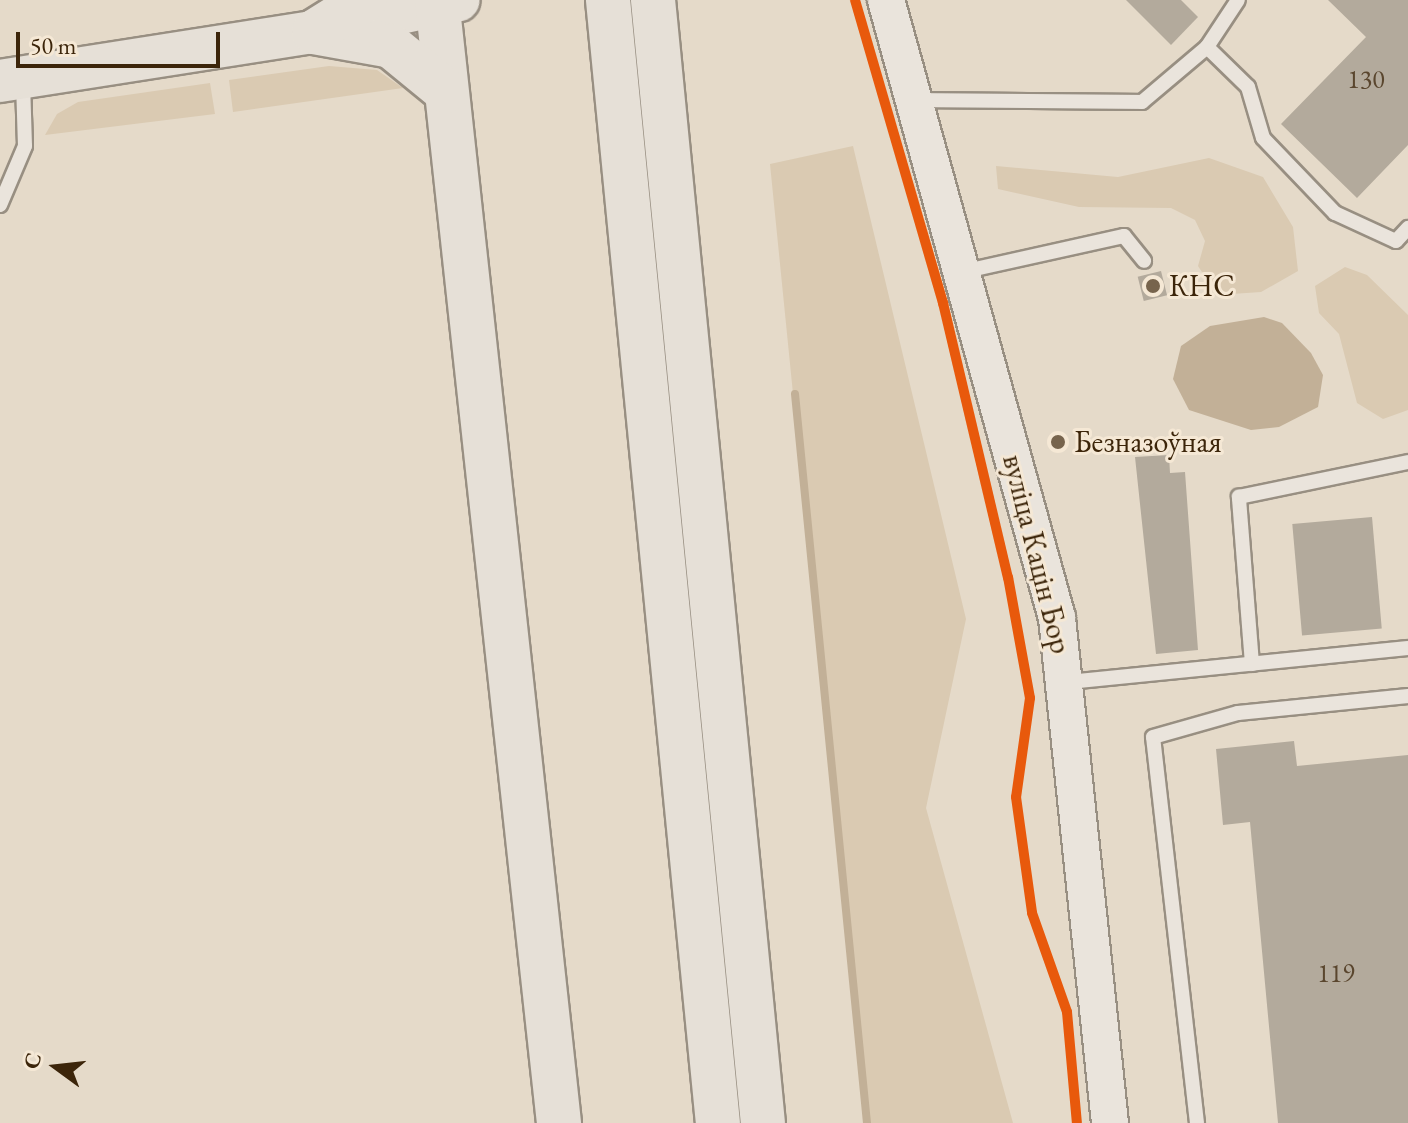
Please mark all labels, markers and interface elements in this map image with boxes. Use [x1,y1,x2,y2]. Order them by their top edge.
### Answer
scale bar [20,16,224,66]
text: 50 m [30,30,77,61]
house number: 130 [1347,64,1385,96]
place label: КНС [1169,268,1234,304]
marker: КНС [1144,277,1162,295]
place label: Безназоўная [1074,424,1222,460]
marker: Безназоўная [1049,433,1067,451]
street label: вуліца Кацін Бор [995,451,1079,657]
house number: 119 [1317,958,1355,990]
north arrow [16,1027,96,1107]
text: С [16,1049,48,1072]

